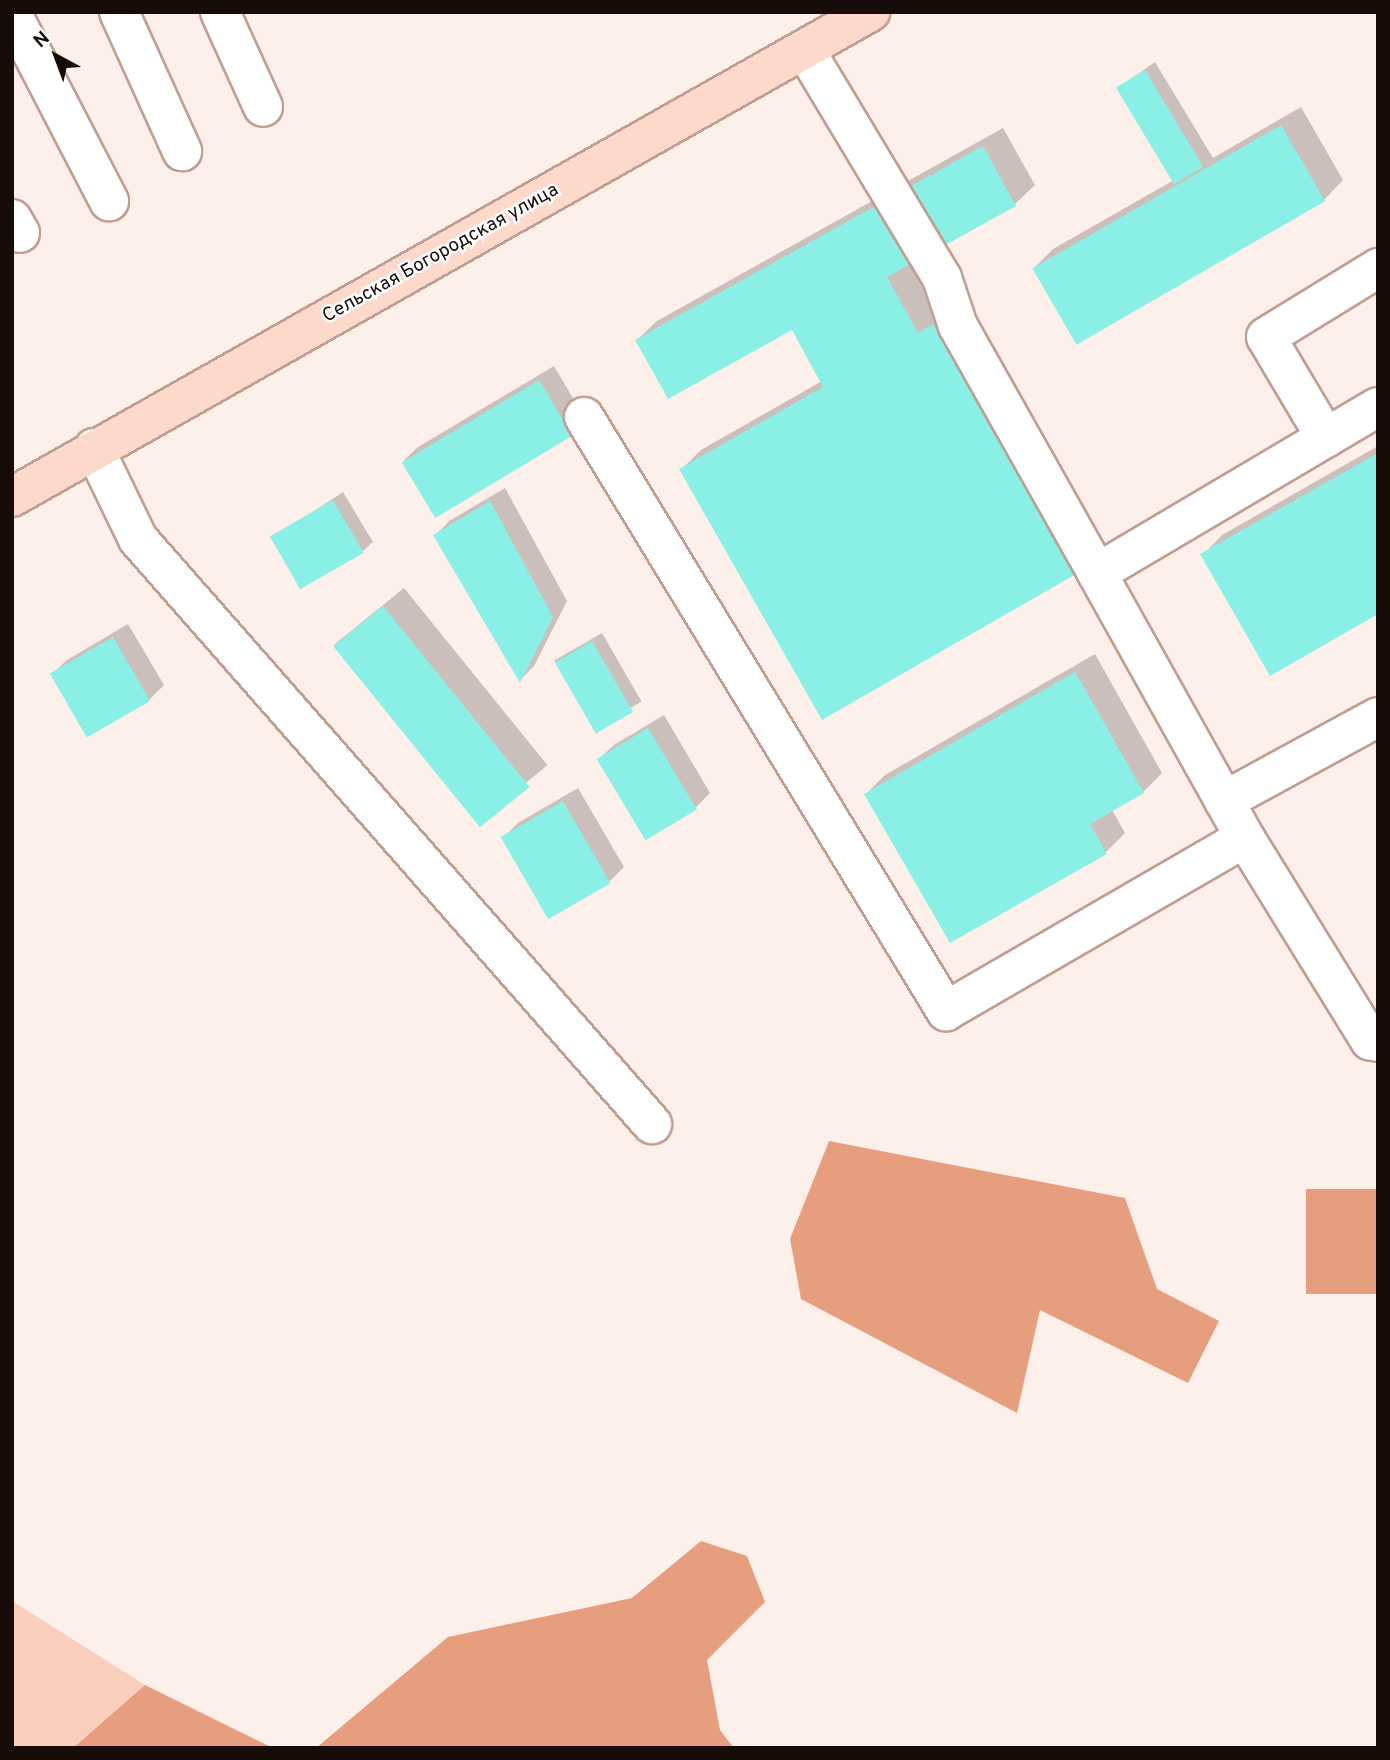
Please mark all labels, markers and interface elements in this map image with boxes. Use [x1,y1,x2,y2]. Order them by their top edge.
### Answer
north arrow [21,21,91,91]
text: N [29,27,55,54]
street label: Сельская Богородская улица [319,179,563,329]

